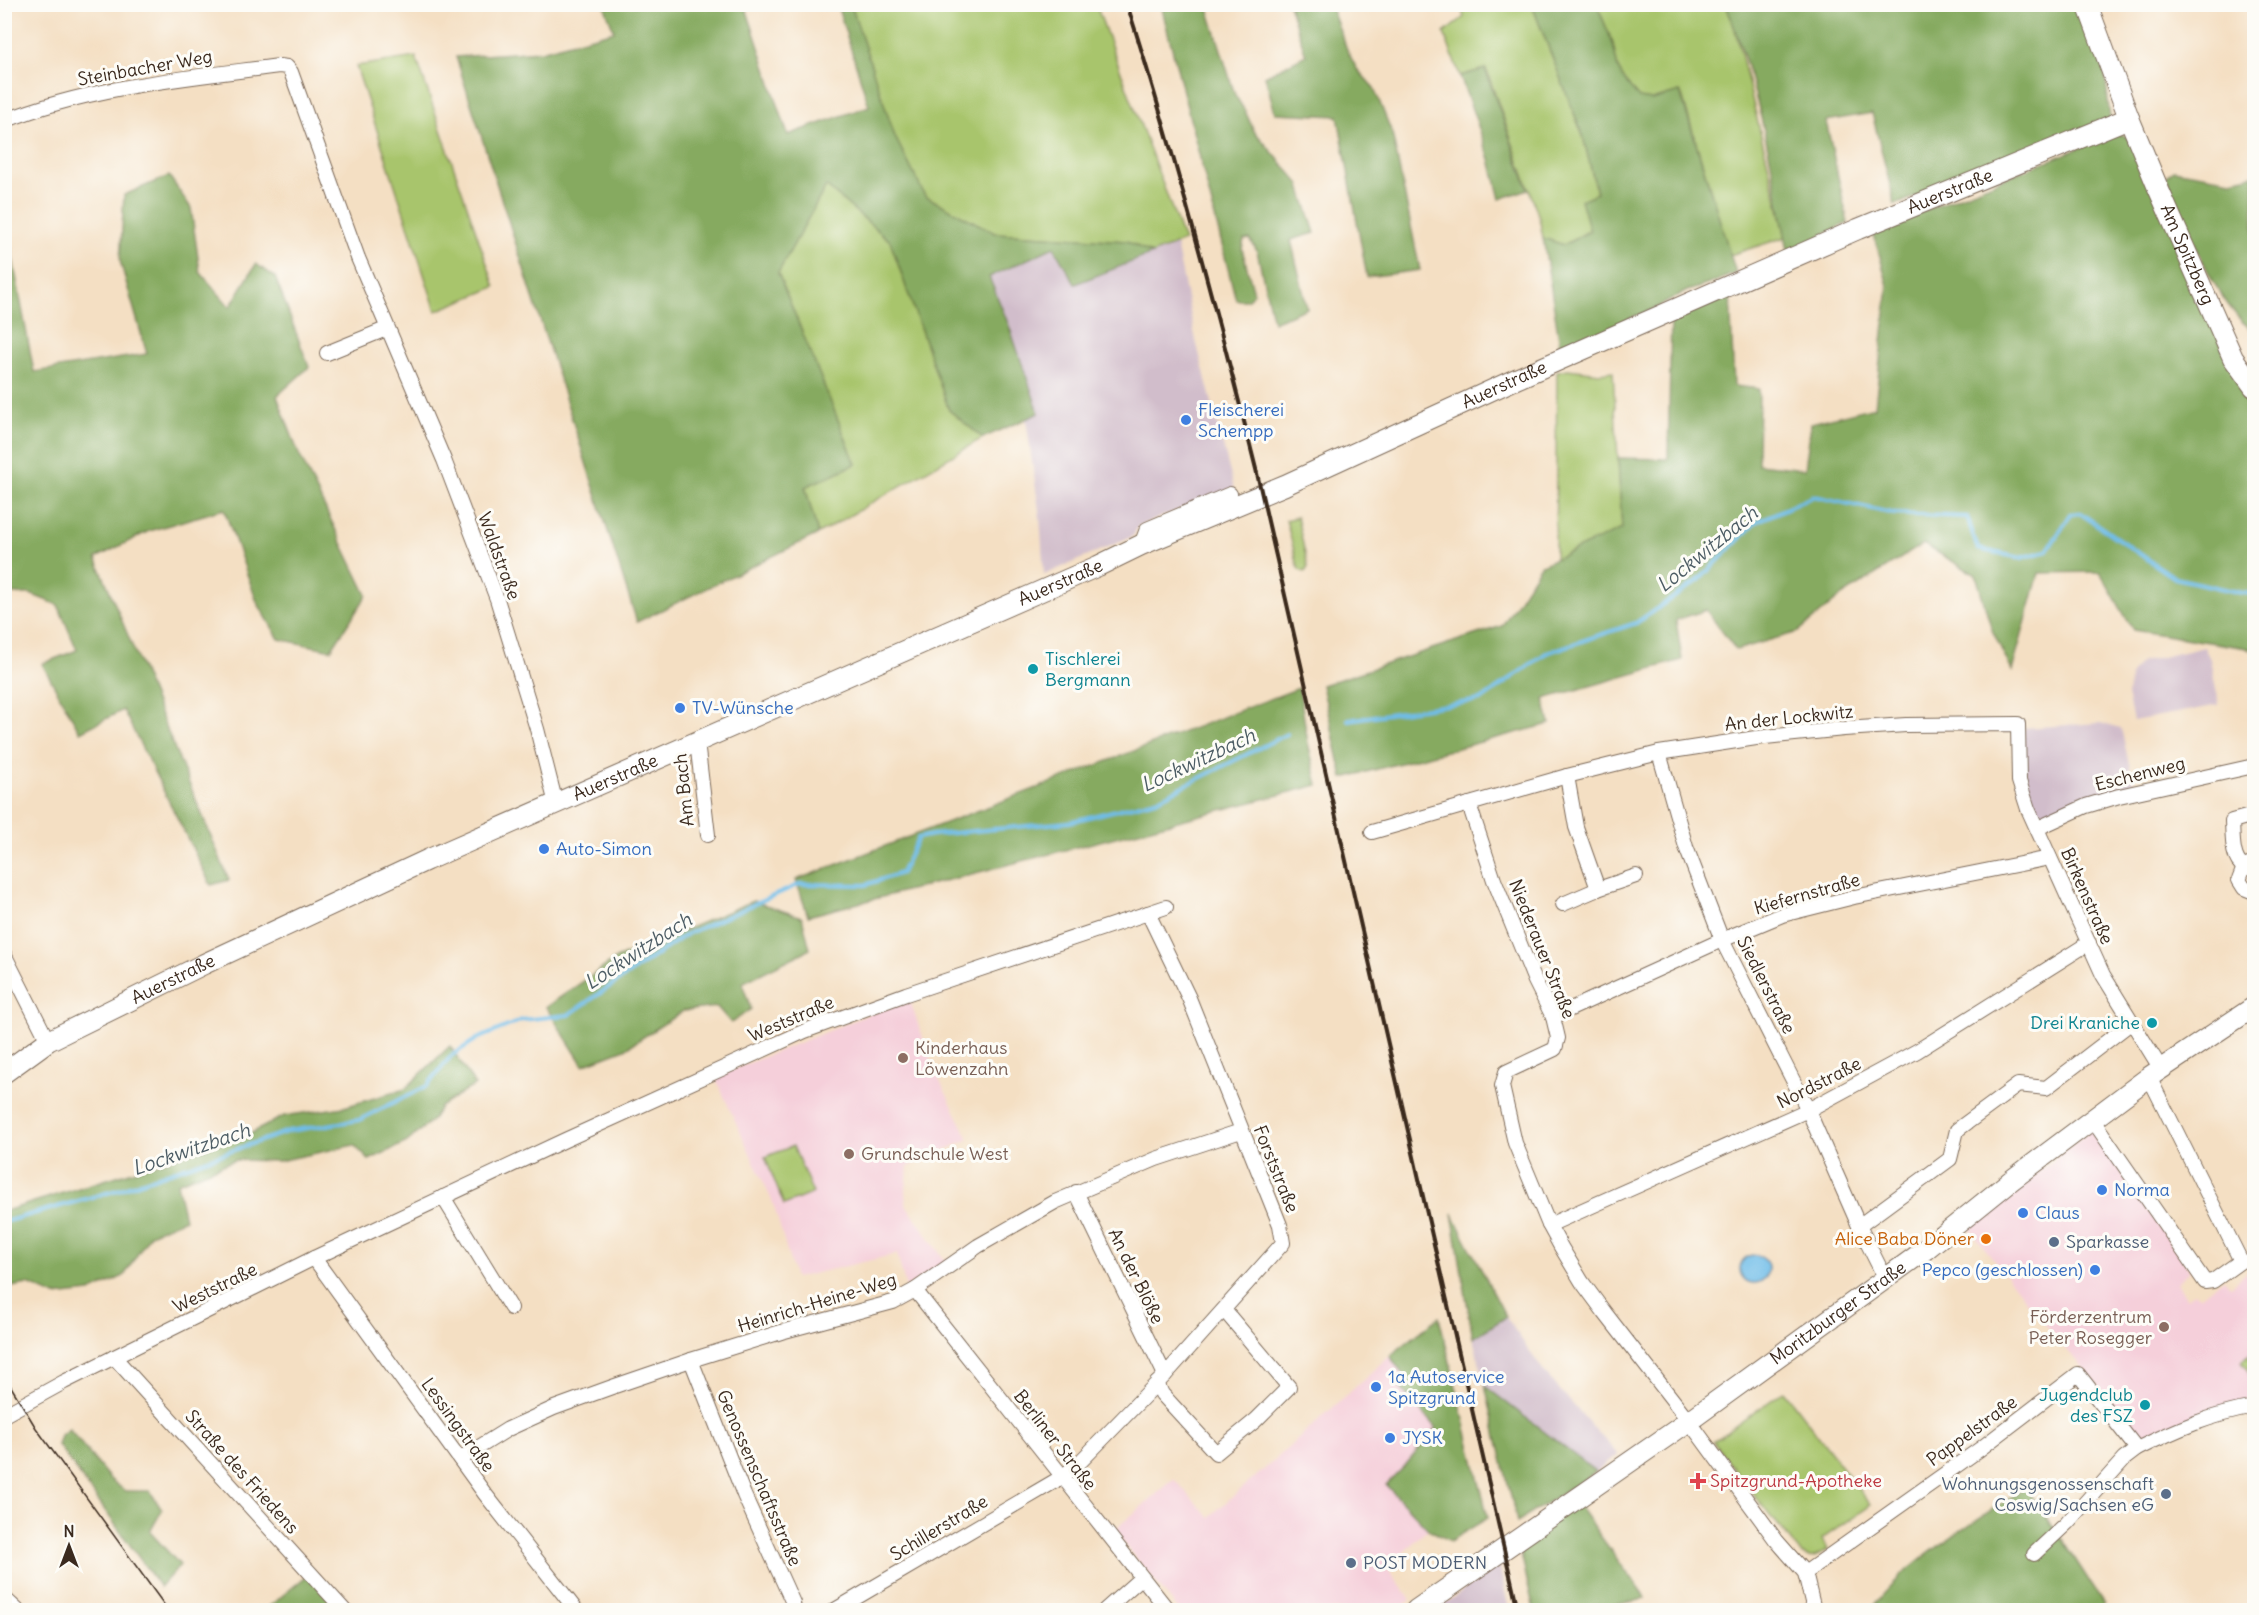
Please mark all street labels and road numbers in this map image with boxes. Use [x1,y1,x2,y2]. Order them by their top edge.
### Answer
street label: Steinbacher Weg [76,44,214,91]
street label: Auerstraße [1904,163,1996,219]
street label: Am Spitzberg [2156,201,2220,308]
street label: Auerstraße [1458,355,1550,413]
street label: Waldstraße [473,509,526,603]
street label: Auerstraße [1014,553,1106,611]
street label: An der Lockwitz [1724,699,1855,736]
street label: Auerstraße [569,748,661,806]
street label: Eschenweg [2092,751,2187,796]
street label: Am Bach [668,752,699,828]
street label: Birkenstraße [2056,844,2119,948]
street label: Kiefernstraße [1751,867,1862,920]
street label: Niederauer Straße [1504,876,1581,1022]
street label: Siedlerstraße [1732,932,1801,1037]
street label: Auerstraße [127,949,218,1009]
street label: Weststraße [745,990,837,1047]
street label: Nordstraße [1773,1052,1865,1114]
street label: Forststraße [1249,1122,1304,1216]
street label: An der Blöße [1103,1224,1169,1327]
street label: Moritzburger Straße [1765,1256,1910,1370]
street label: Weststraße [169,1257,261,1318]
street label: Heinrich-Heine-Weg [735,1267,899,1338]
street label: Lessingstraße [416,1373,500,1476]
street label: Berliner Straße [1009,1385,1102,1495]
street label: Genossenschaftsstraße [712,1386,807,1569]
street label: Pappelstraße [1922,1390,2021,1471]
street label: Straße des Friedens [181,1405,304,1538]
street label: Schillerstraße [886,1489,992,1566]

